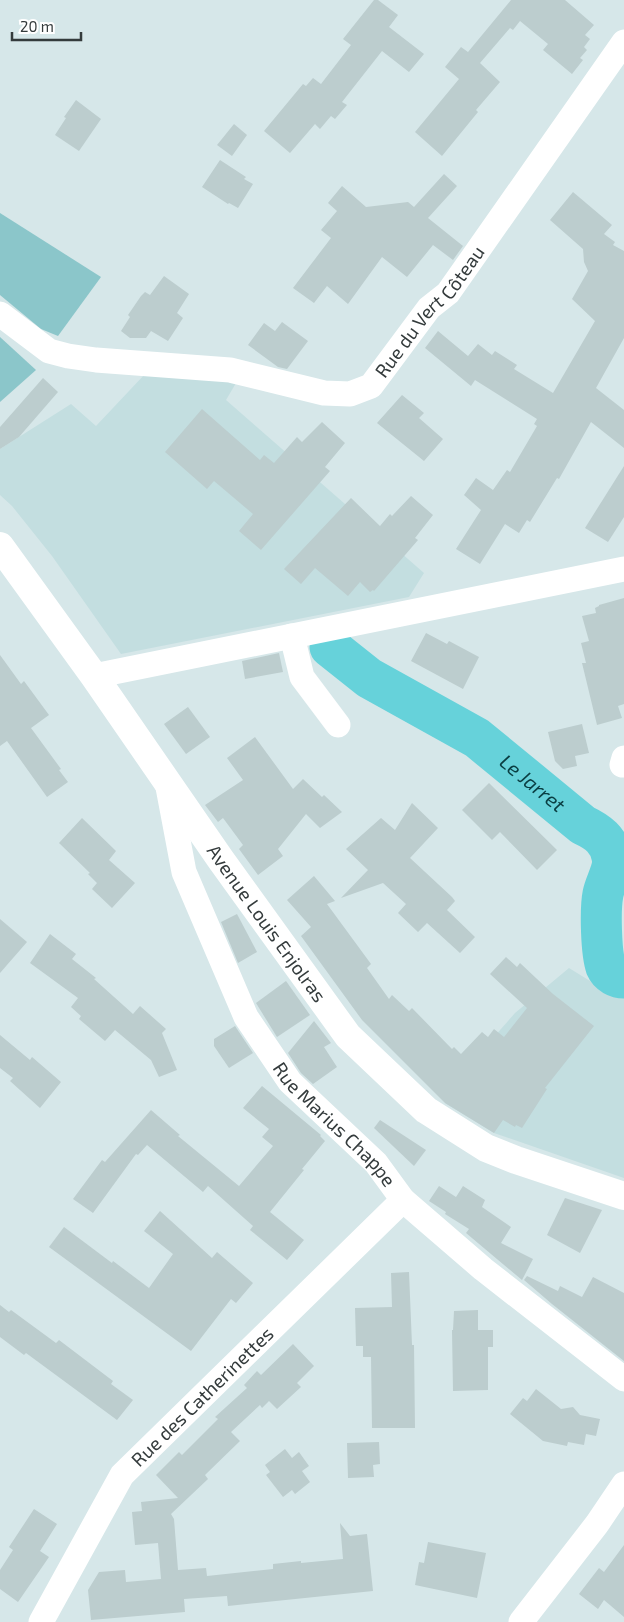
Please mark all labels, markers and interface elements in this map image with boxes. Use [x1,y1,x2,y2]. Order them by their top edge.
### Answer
scale bar [12,10,81,42]
text: 20 m [20,17,54,35]
street label: Rue du Vert Côteau [369,241,489,382]
water label: Le Jarret [496,749,571,817]
street label: Avenue Louis Enjolras [203,840,332,1006]
street label: Rue Marius Chappe [269,1057,401,1190]
street label: Rue des Catherinettes [126,1322,278,1471]

